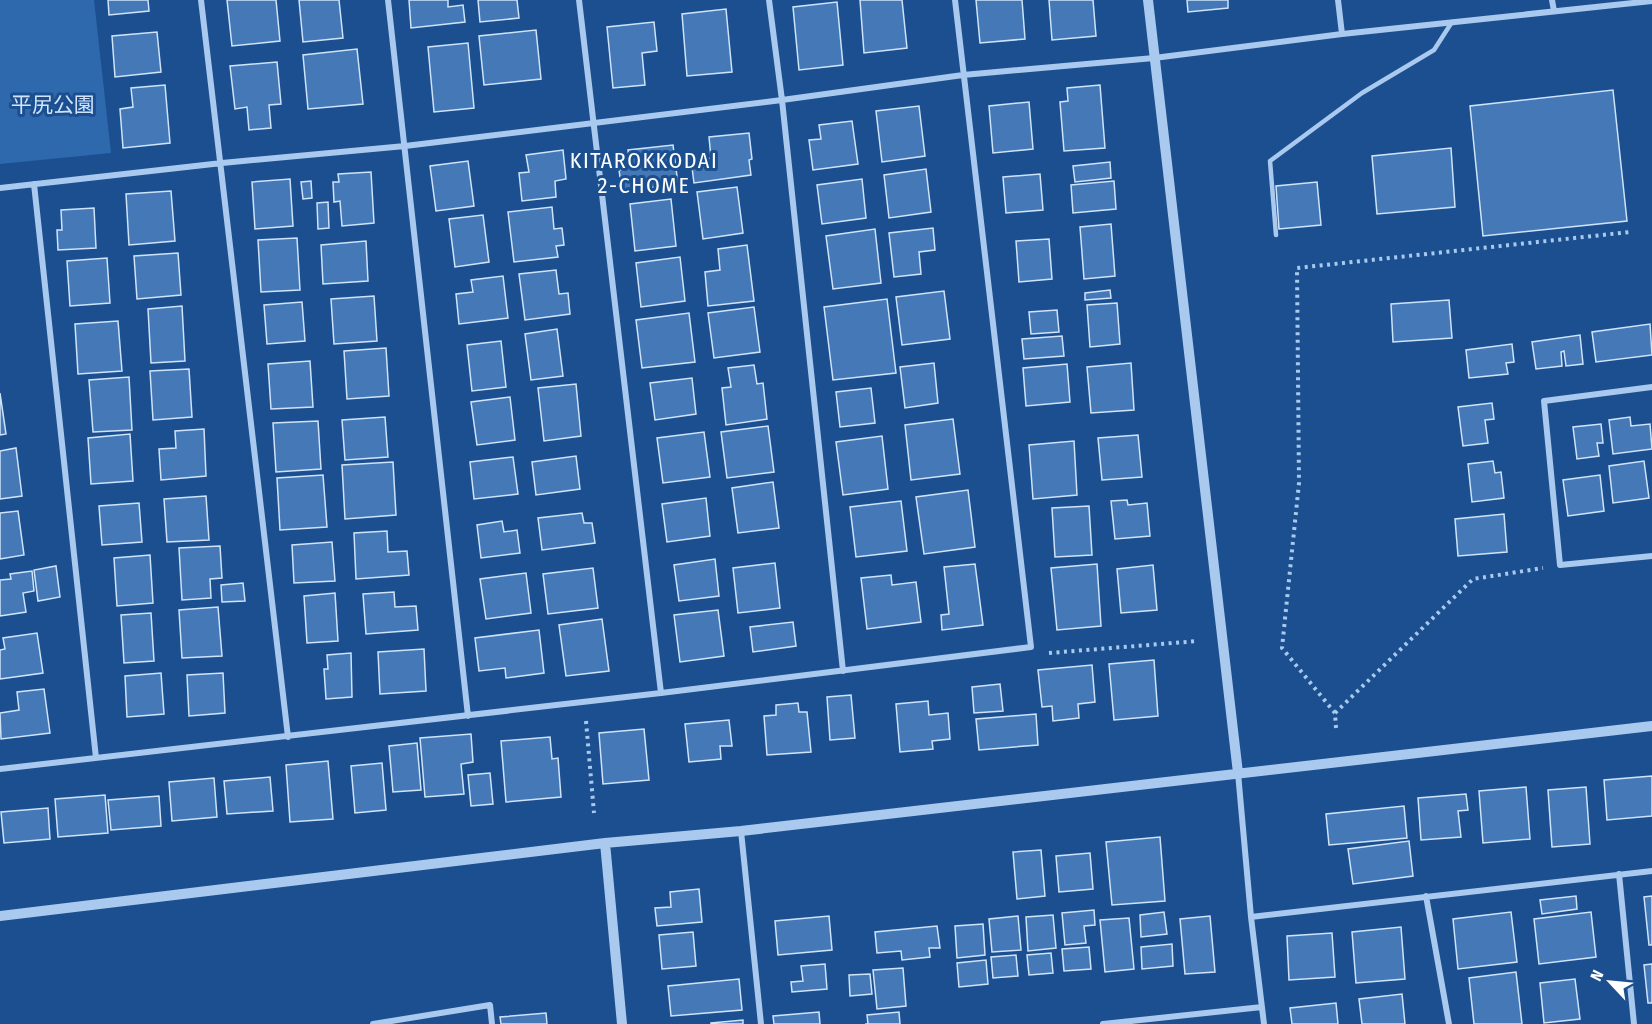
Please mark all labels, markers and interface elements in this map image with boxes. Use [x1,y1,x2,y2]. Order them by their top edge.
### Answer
park label: 平尻公園 [11,92,95,118]
district label: KITAROKKODAI 2-CHOME [570,147,718,199]
north arrow [1580,952,1640,1012]
text: N [1586,967,1608,984]

